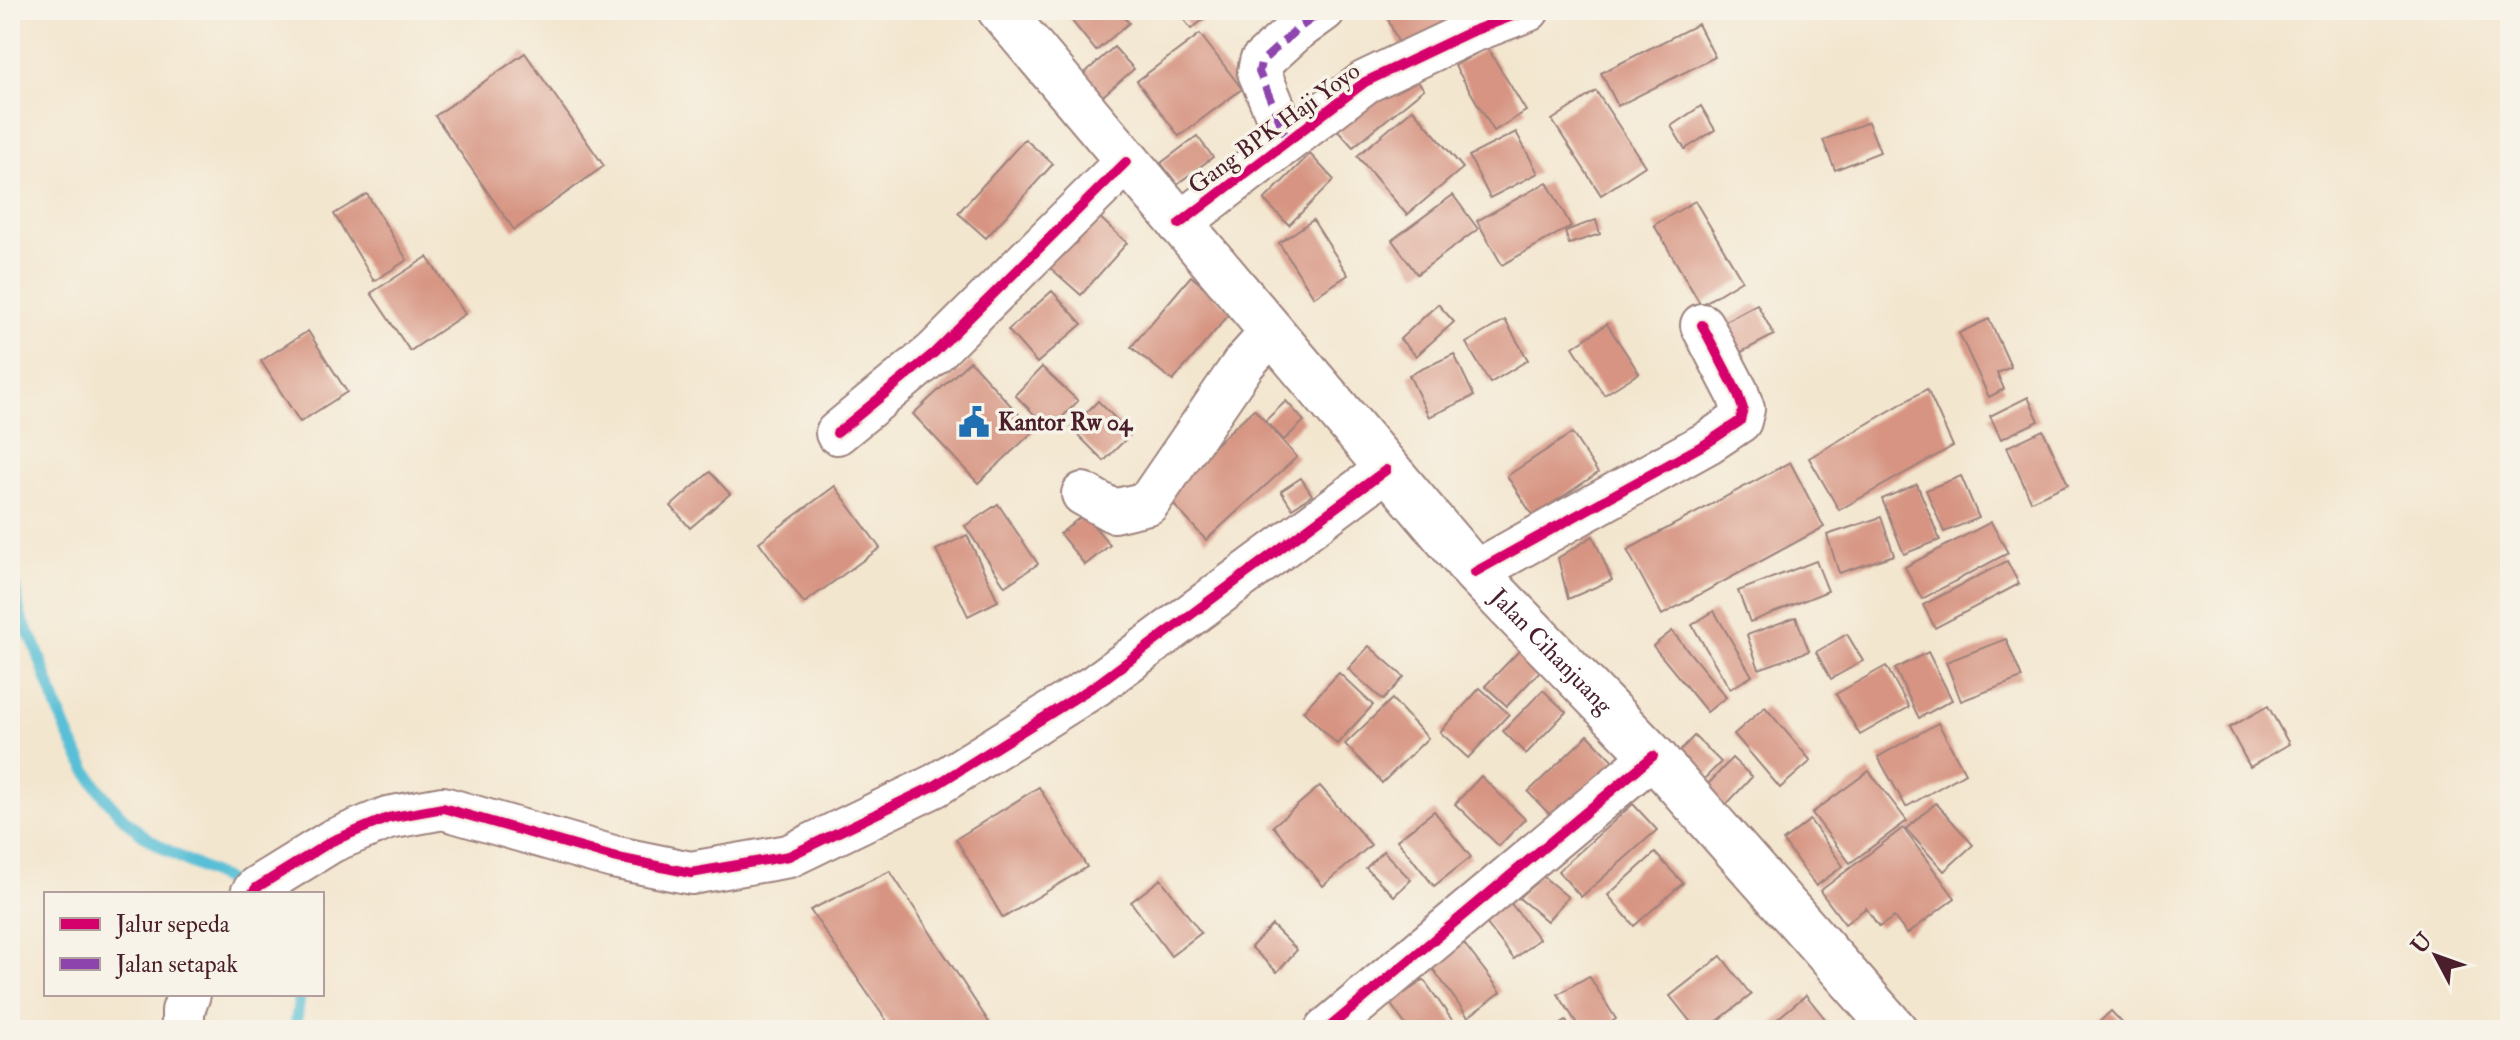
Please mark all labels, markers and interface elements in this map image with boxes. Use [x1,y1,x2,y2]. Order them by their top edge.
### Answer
street label: Gang BPK Haji Yoyo [1182,56,1366,201]
public building icon: Kantor Rw 04 [957,405,991,439]
place label: Kantor Rw 04 [998,407,1134,438]
street label: Jalan Cihanjuang [1483,581,1620,722]
legend [44,892,324,996]
text: Jalur sepeda [115,909,231,940]
north arrow [2396,916,2476,996]
text: U [2405,927,2439,960]
text: Jalan setapak [115,949,238,980]

